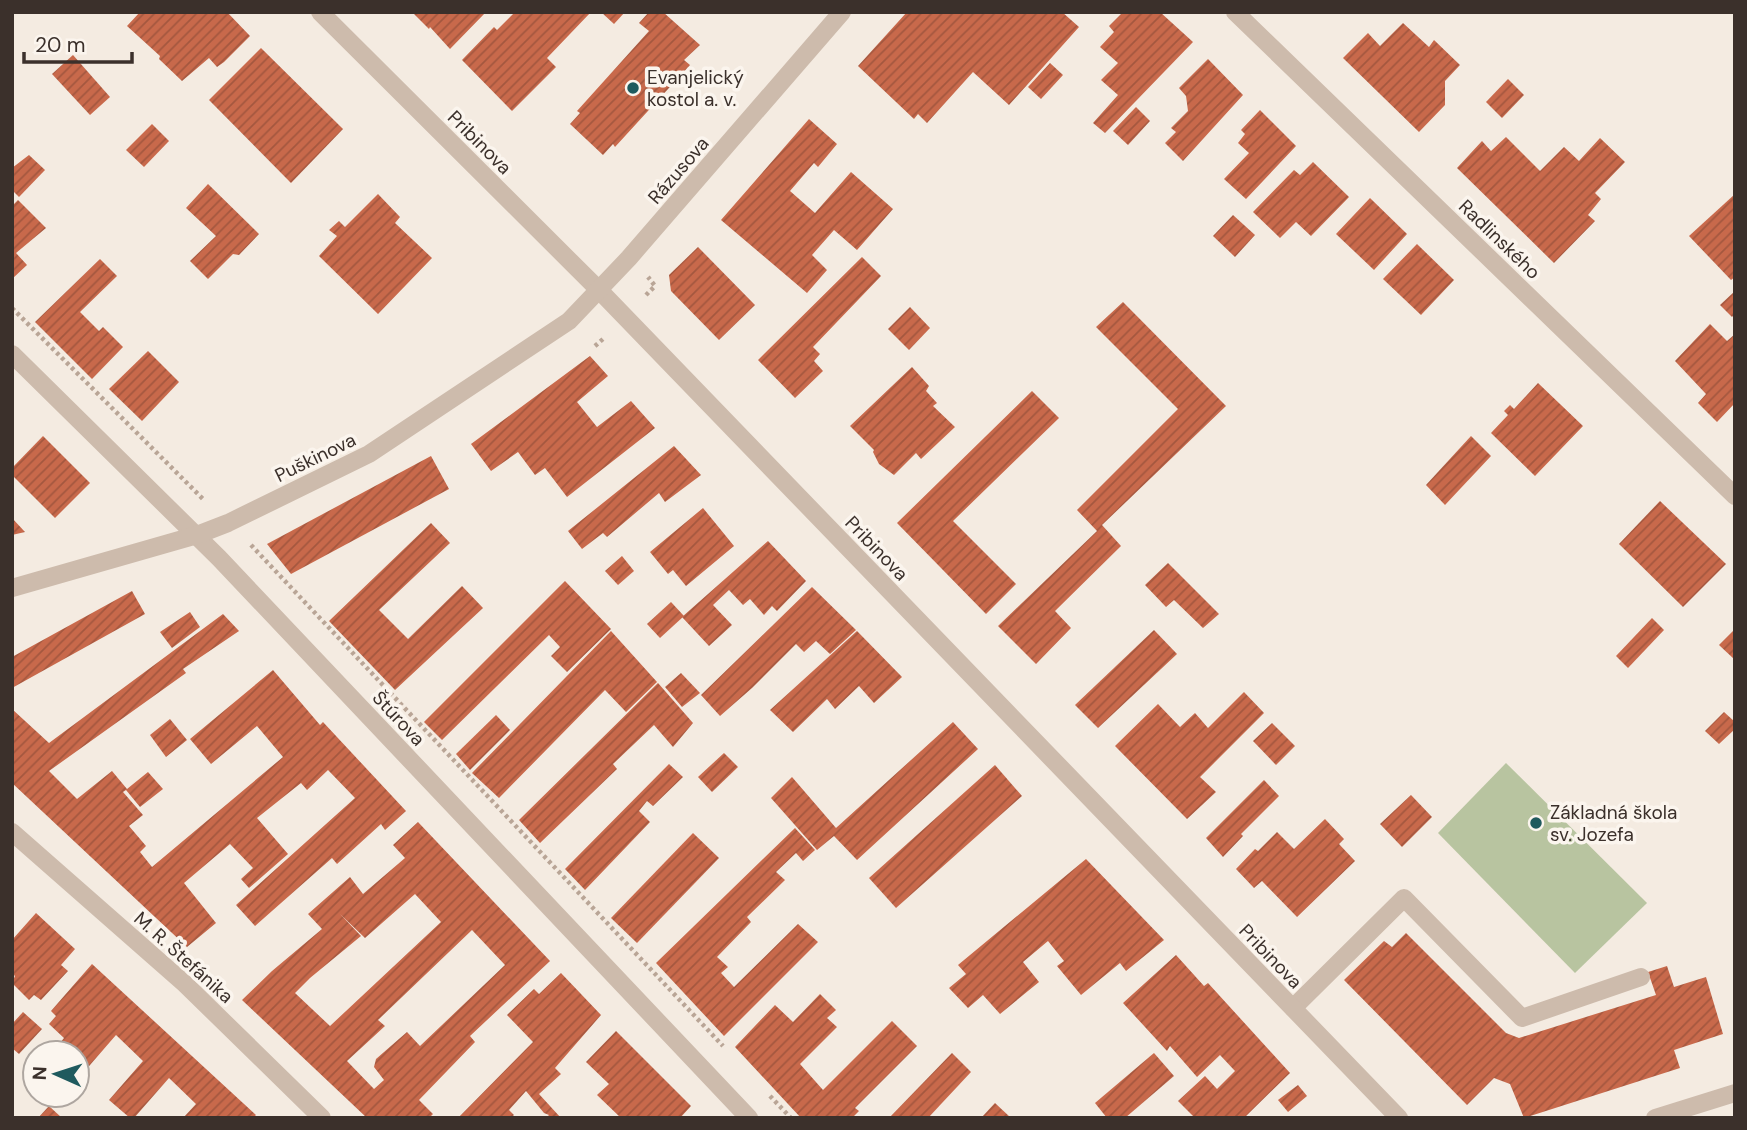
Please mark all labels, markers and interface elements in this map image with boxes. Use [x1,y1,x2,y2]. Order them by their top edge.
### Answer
scale bar [24,21,133,65]
text: 20 m [35,31,86,59]
place label: Evanjelický kostol a. v. [647,65,744,112]
marker: Evanjelický kostol a. v. [625,80,641,96]
street label: Pribinova [442,105,517,180]
street label: Rázusova [642,132,714,209]
street label: Radlinského [1453,194,1546,285]
street label: Puškinova [271,427,360,488]
street label: Pribinova [840,511,914,586]
street label: Štúrova [367,685,431,751]
place label: Základná škola sv. Jozefa [1550,800,1677,847]
marker: Základná škola sv. Jozefa [1528,815,1544,831]
street label: M. R. Štefánika [129,906,239,1009]
street label: Pribinova [1234,919,1308,994]
north arrow [21,1039,91,1109]
text: N [27,1066,52,1081]

